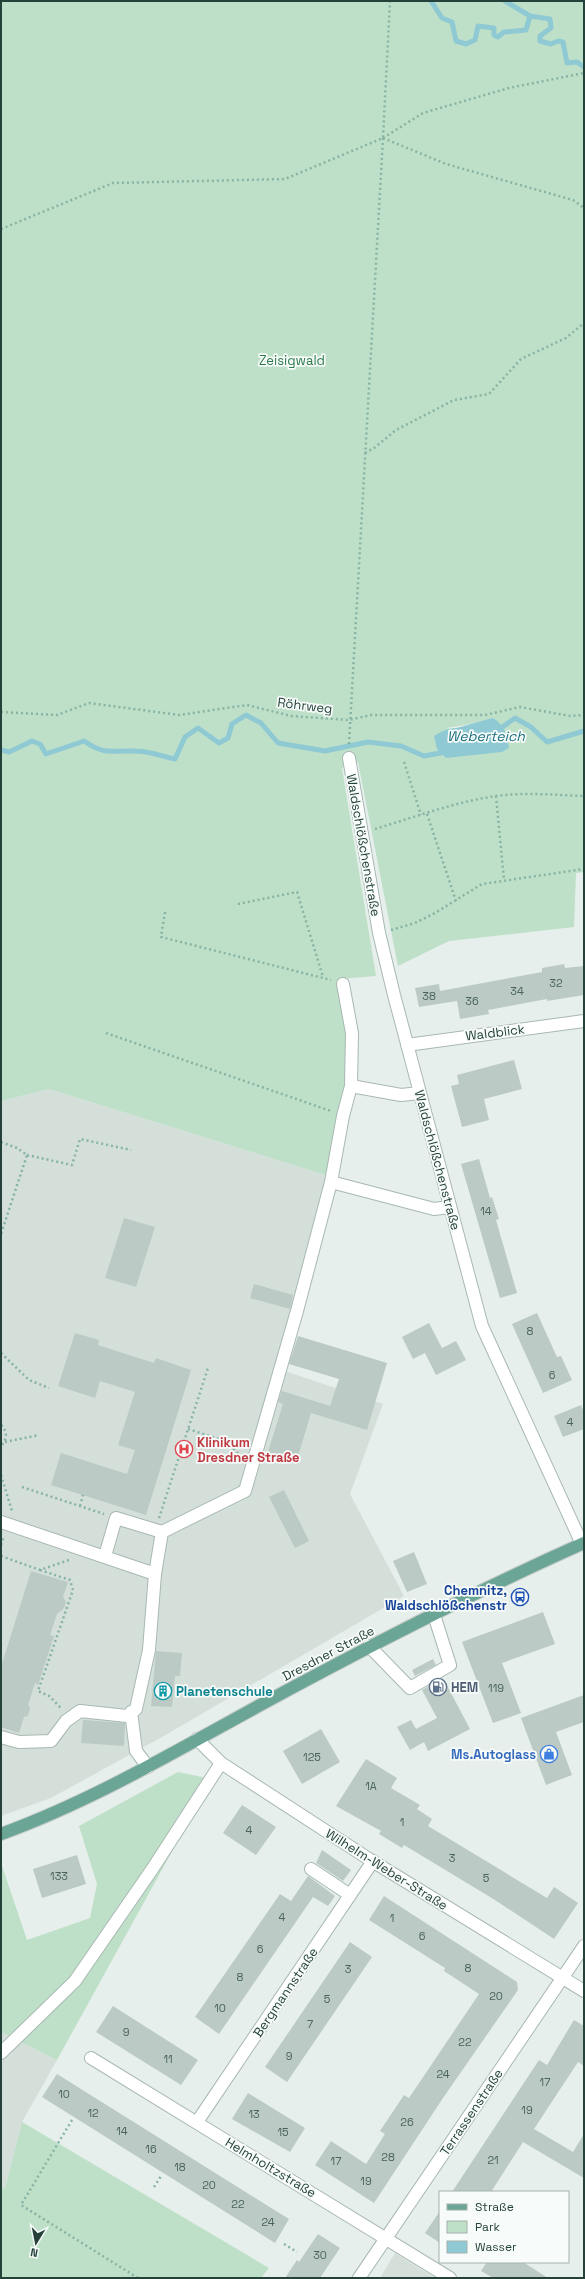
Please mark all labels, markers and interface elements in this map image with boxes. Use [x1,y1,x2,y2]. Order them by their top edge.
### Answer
park label: Zeisigwald [259,352,325,369]
street label: Röhrweg [276,694,333,717]
water label: Weberteich [447,727,525,745]
street label: Waldschlößchenstraße [343,773,384,918]
house number: 32 [549,976,563,990]
house number: 34 [510,984,524,998]
house number: 38 [422,989,436,1003]
house number: 36 [465,994,479,1008]
street label: Waldblick [464,1020,526,1045]
street label: Waldschlößchenstraße [411,1088,464,1232]
house number: 14 [480,1204,492,1218]
house number: 8 [527,1324,534,1338]
house number: 6 [549,1368,556,1382]
house number: 4 [567,1415,574,1429]
place label: Klinikum Dresdner Straße [197,1434,299,1466]
hospital icon: Klinikum Dresdner Straße [174,1439,194,1459]
place label: Chemnitz, Waldschlößchenstr [385,1582,507,1614]
bus stop icon: Chemnitz, Waldschlößchenstr [510,1587,530,1607]
street label: Dresdner Straße [279,1622,377,1685]
fuel station icon: HEM [428,1677,448,1697]
place label: HEM [451,1679,478,1696]
building icon: Planetenschule [153,1681,173,1701]
house number: 119 [488,1681,504,1695]
place label: Planetenschule [176,1683,273,1700]
shop icon: Ms.Autoglass [539,1744,559,1764]
place label: Ms.Autoglass [451,1746,536,1763]
house number: 125 [303,1750,321,1764]
house number: 1A [365,1779,377,1793]
house number: 1 [400,1815,404,1829]
house number: 4 [246,1823,253,1837]
street label: Wilhelm-Weber-Straße [322,1825,451,1914]
house number: 3 [449,1851,456,1865]
house number: 133 [50,1869,68,1883]
house number: 5 [483,1871,490,1885]
house number: 4 [279,1910,286,1924]
house number: 1 [390,1911,394,1925]
house number: 6 [419,1929,426,1943]
house number: 6 [257,1942,264,1956]
street label: Bergmannstraße [249,1944,322,2040]
house number: 8 [465,1961,472,1975]
house number: 3 [345,1962,352,1976]
house number: 8 [237,1970,244,1984]
house number: 20 [489,1989,503,2003]
house number: 5 [324,1992,331,2006]
house number: 10 [214,2001,226,2015]
house number: 7 [307,2017,313,2031]
house number: 9 [123,2025,130,2039]
house number: 22 [458,2035,472,2049]
house number: 9 [286,2049,293,2063]
house number: 11 [163,2052,173,2066]
street label: Terrassenstraße [436,2066,507,2159]
house number: 24 [436,2067,450,2081]
house number: 17 [540,2075,550,2089]
house number: 10 [58,2087,70,2101]
house number: 19 [521,2103,533,2117]
house number: 12 [87,2106,99,2120]
house number: 13 [248,2107,260,2121]
house number: 26 [400,2115,414,2129]
house number: 14 [116,2124,128,2138]
house number: 15 [277,2125,289,2139]
street label: Helmholtzstraße [222,2134,319,2201]
house number: 16 [145,2142,157,2156]
house number: 28 [381,2150,395,2164]
house number: 21 [487,2153,499,2167]
house number: 17 [331,2154,341,2168]
house number: 18 [174,2160,186,2174]
house number: 19 [360,2174,372,2188]
house number: 20 [202,2178,216,2192]
legend [439,2191,569,2263]
house number: 22 [231,2197,245,2211]
text: Straße [475,2199,514,2215]
house number: 24 [261,2215,275,2229]
text: Park [475,2219,500,2235]
north arrow [16,2223,56,2263]
text: Wasser [475,2239,517,2255]
text: N [29,2245,39,2260]
house number: 30 [313,2248,327,2262]

